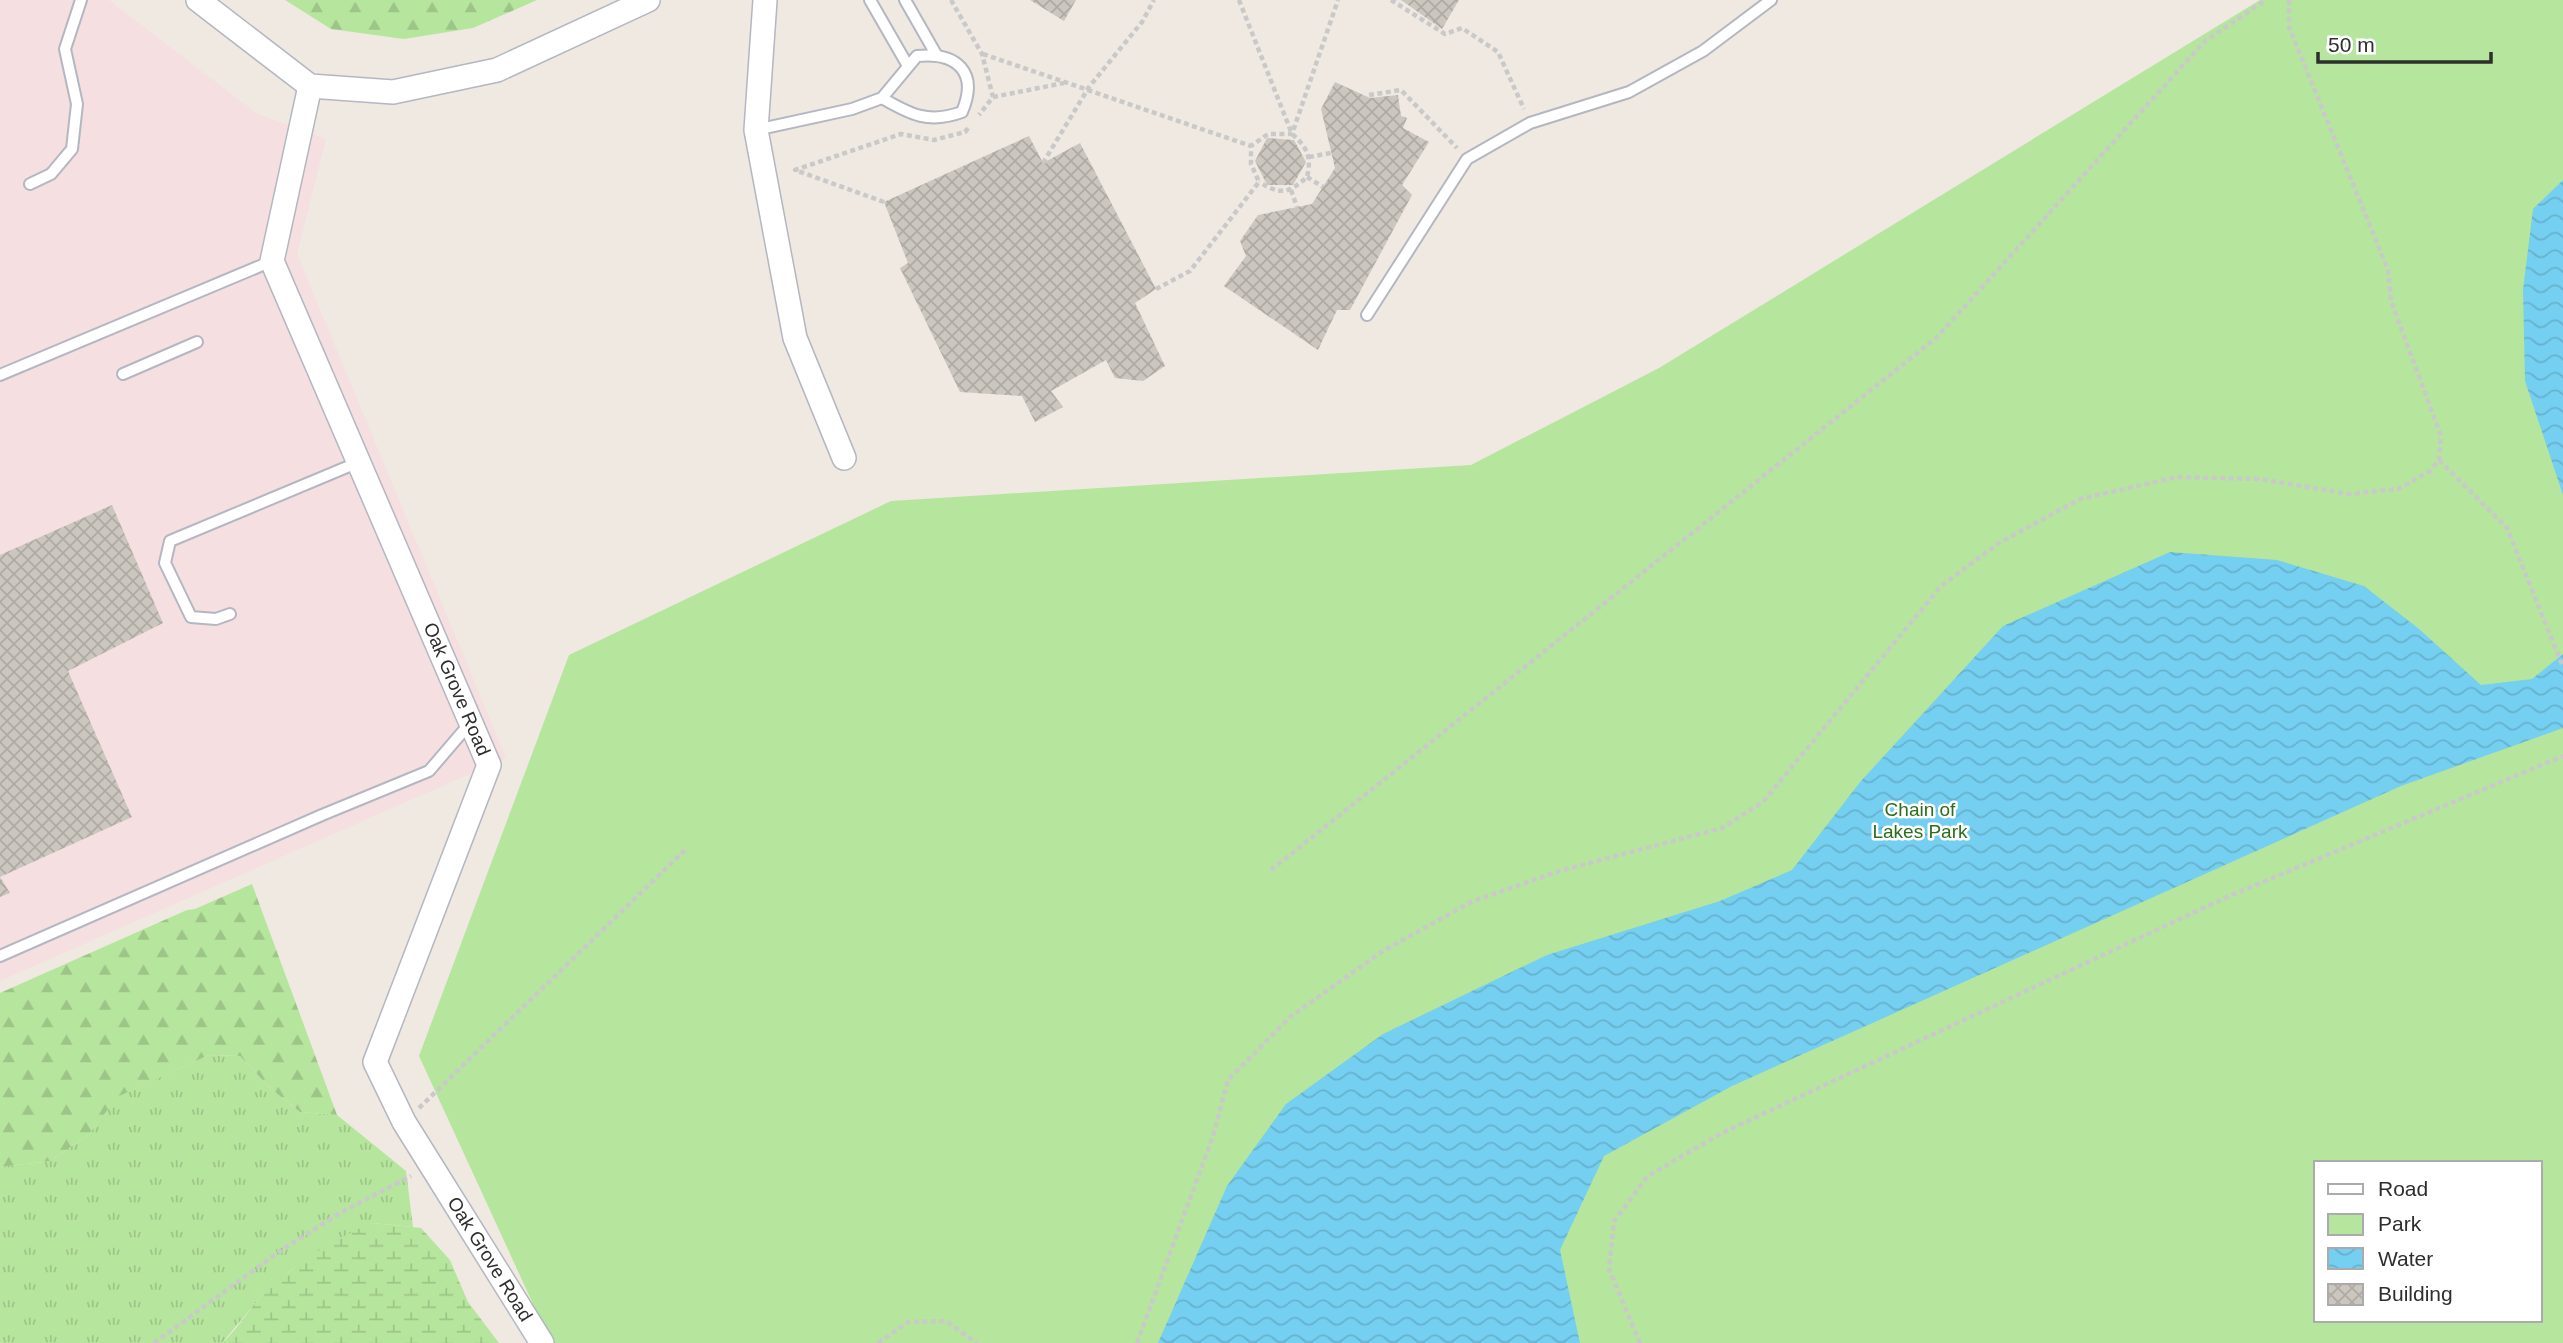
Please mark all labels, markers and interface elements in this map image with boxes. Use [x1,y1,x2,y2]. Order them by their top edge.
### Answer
scale bar [2318,21,2491,65]
text: 50 m [2328,33,2375,56]
street label: Oak Grove Road [419,619,495,759]
park label: Chain of Lakes Park [1872,799,1968,842]
legend [2314,1161,2542,1322]
text: Road [2378,1177,2428,1200]
street label: Oak Grove Road [443,1193,537,1325]
text: Park [2378,1212,2422,1235]
text: Water [2378,1247,2433,1270]
text: Building [2378,1282,2453,1305]

